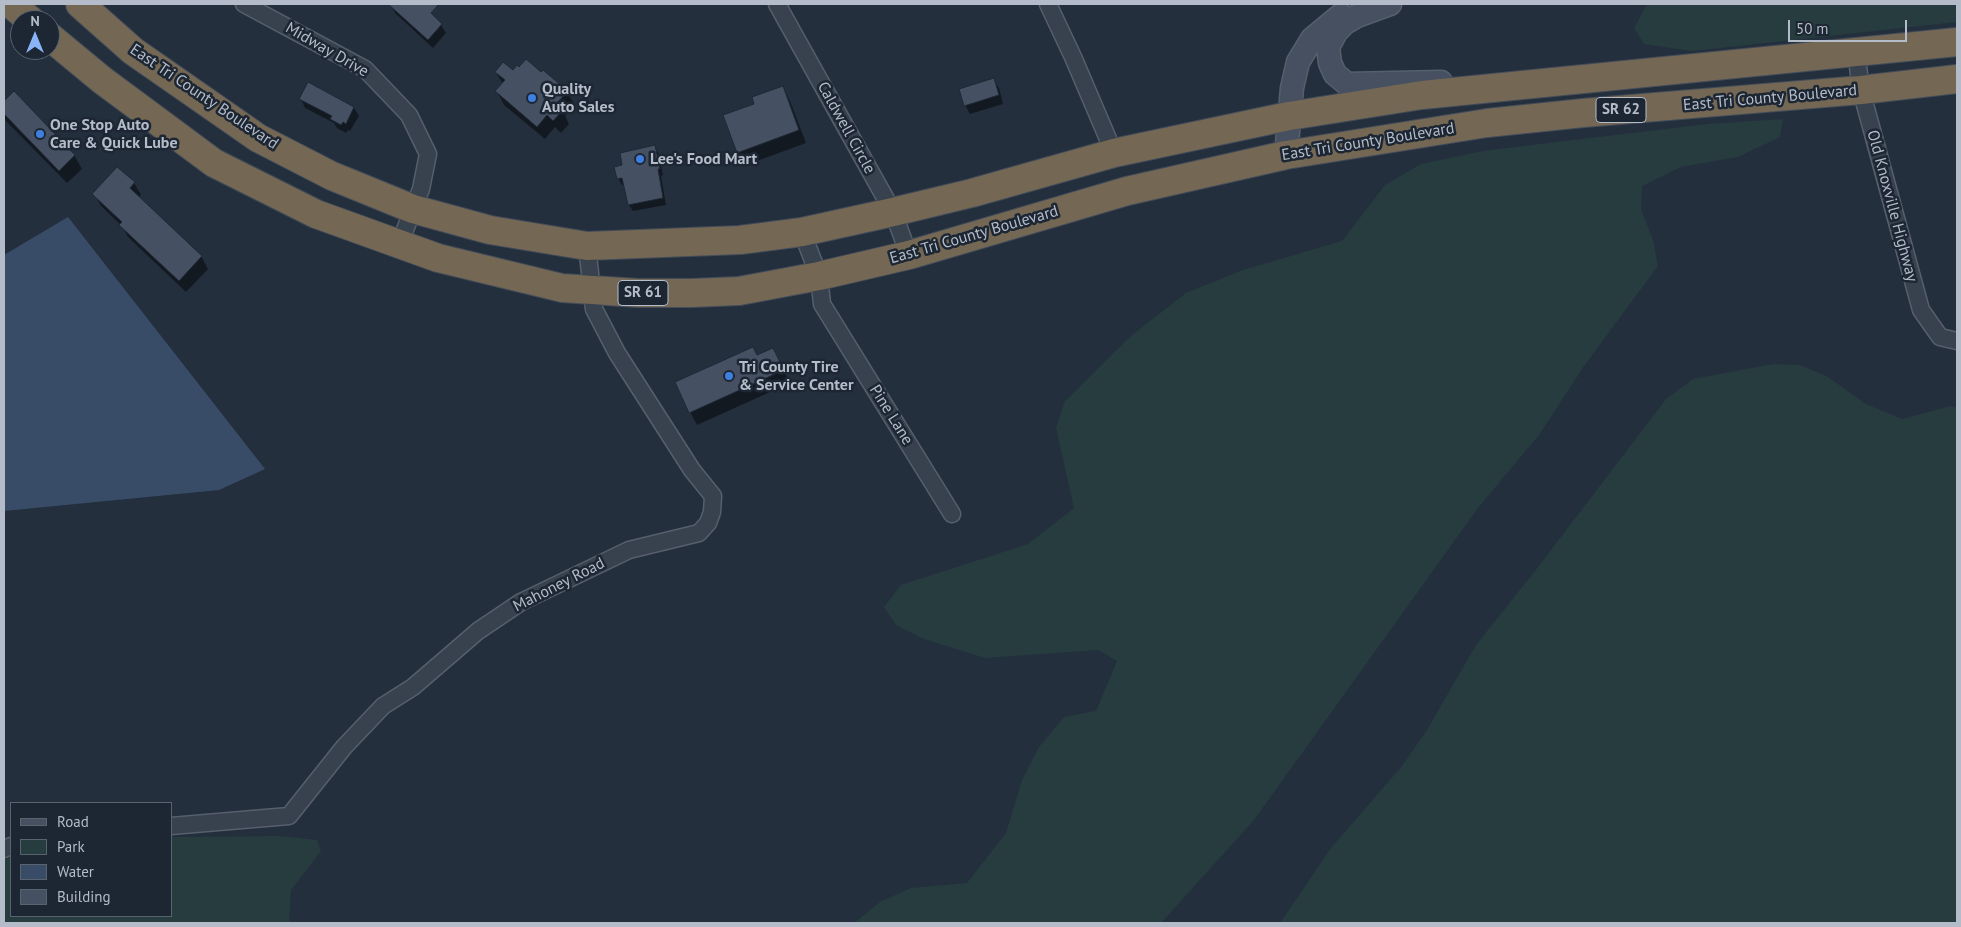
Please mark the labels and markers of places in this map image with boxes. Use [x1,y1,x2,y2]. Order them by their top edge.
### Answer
place label: Quality Auto Sales [542,79,614,117]
marker: Quality Auto Sales [526,92,538,104]
place label: One Stop Auto Care & Quick Lube [50,115,178,153]
marker: One Stop Auto Care & Quick Lube [34,128,46,140]
place label: Lee's Food Mart [650,149,757,169]
marker: Lee's Food Mart [634,153,646,165]
place label: Tri County Tire & Service Center [739,357,854,395]
marker: Tri County Tire & Service Center [723,370,735,382]

